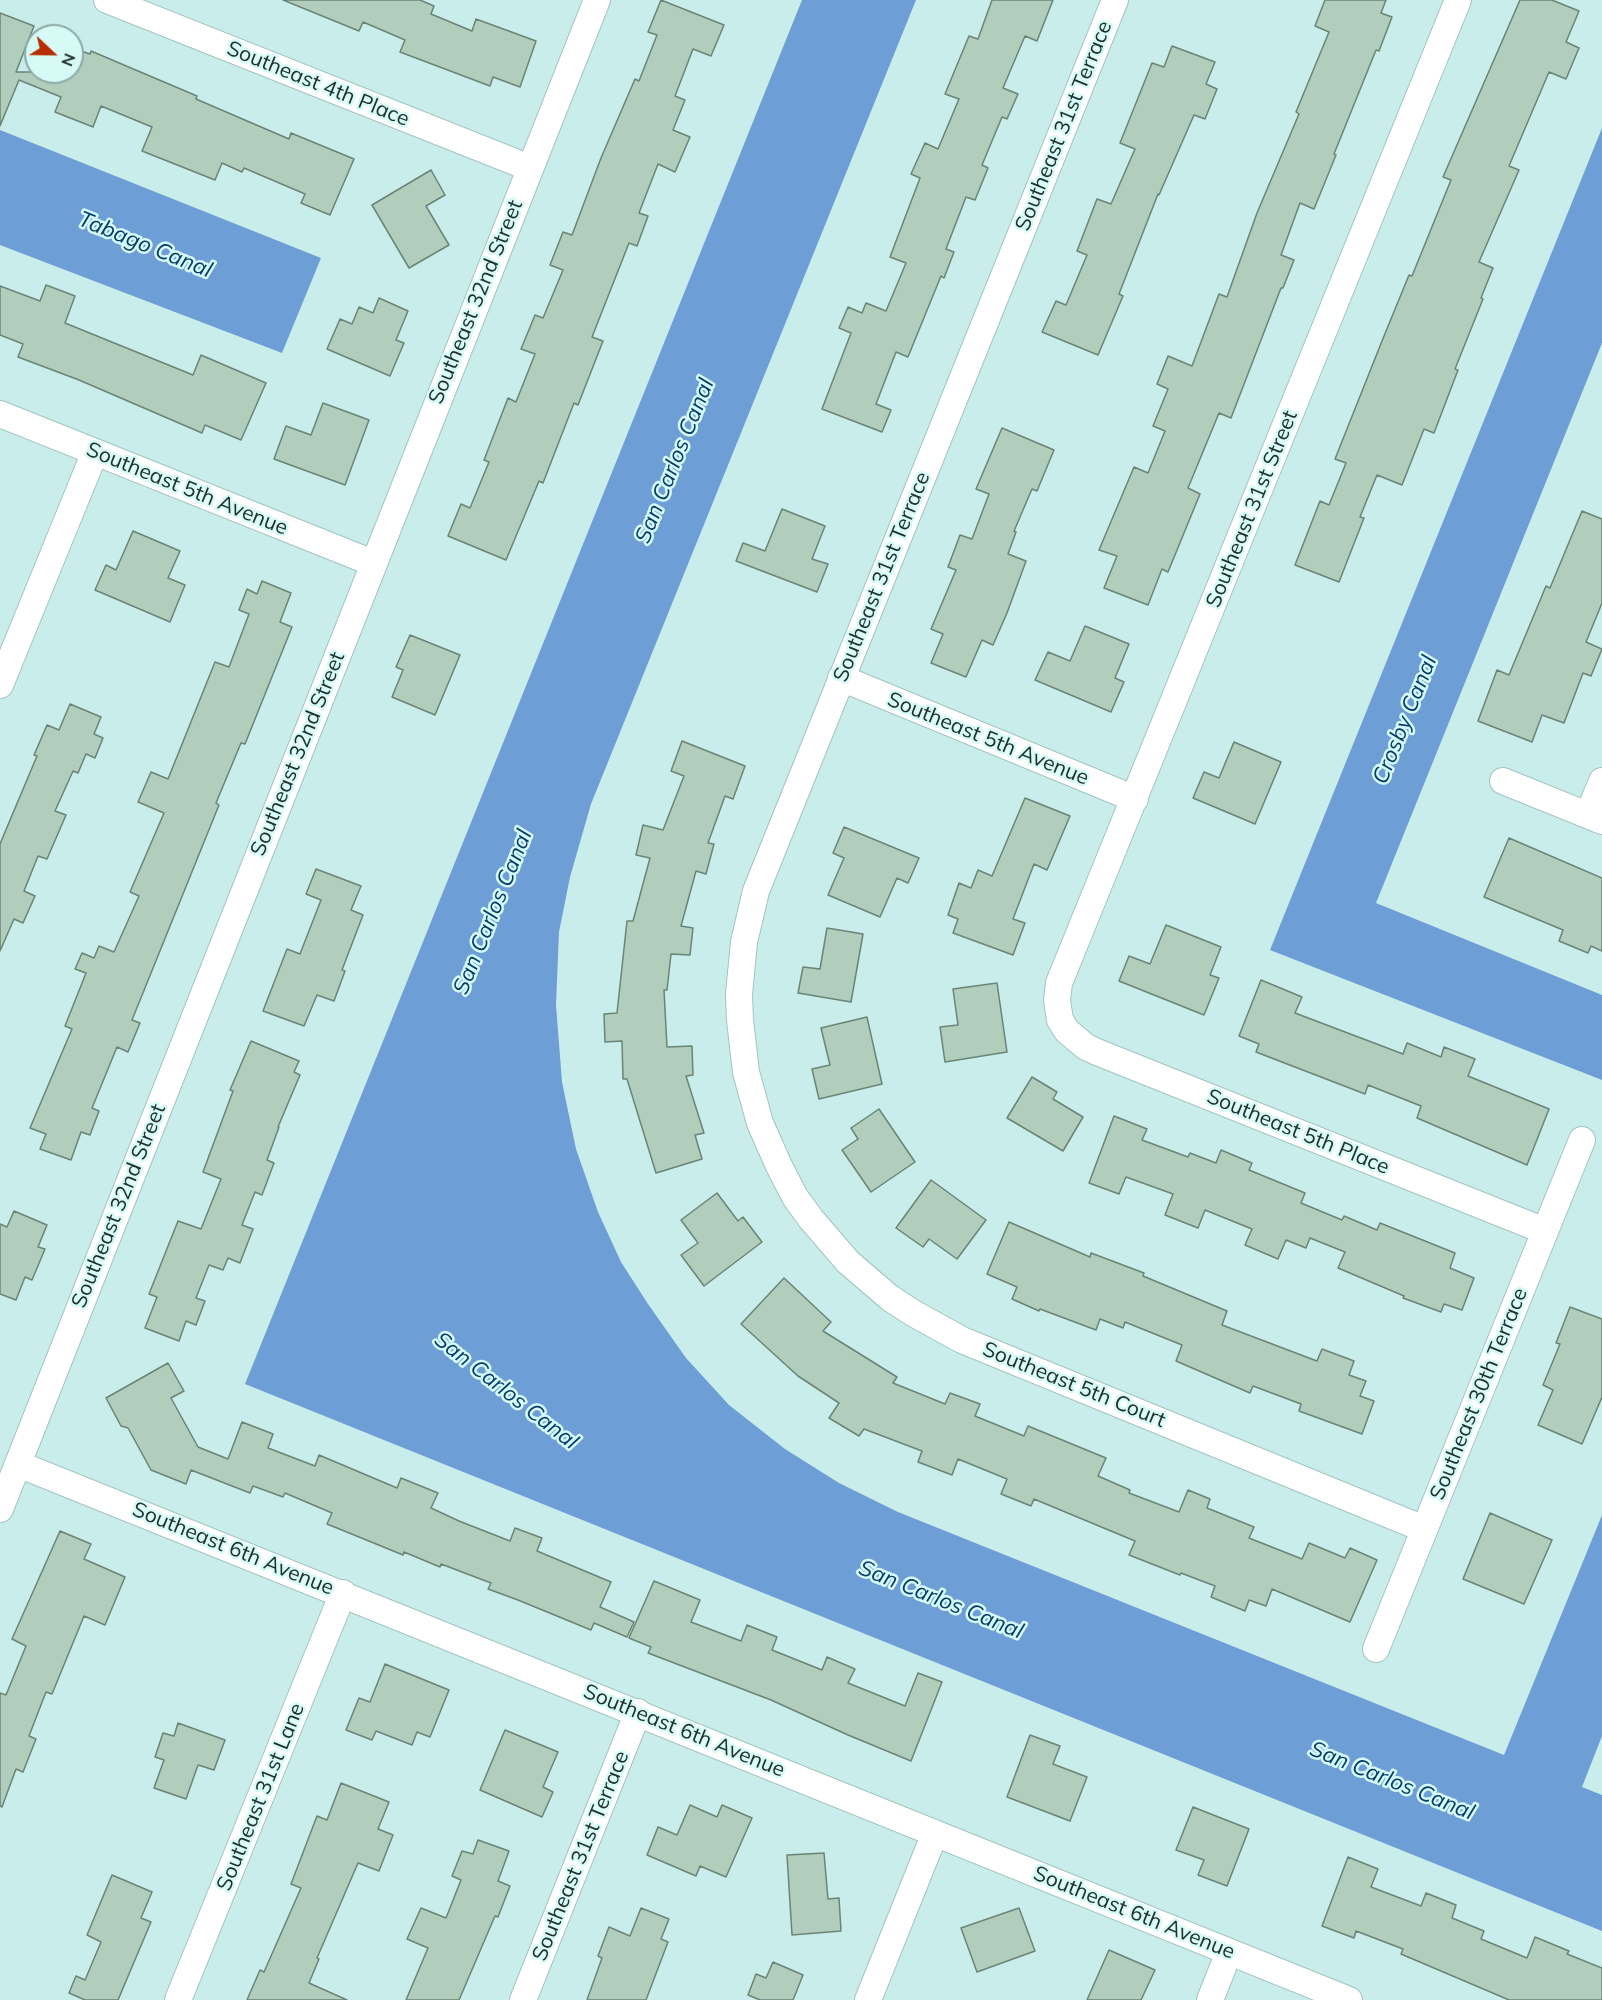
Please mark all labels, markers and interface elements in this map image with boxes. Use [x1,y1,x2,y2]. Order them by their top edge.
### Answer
street label: Southeast 31st Terrace [1010,17,1118,235]
north arrow [24,24,84,84]
street label: Southeast 4th Place [223,36,413,132]
text: N [57,51,80,69]
street label: Southeast 32nd Street [424,196,528,408]
water label: Tabago Canal [74,206,216,284]
water label: San Carlos Canal [630,375,720,547]
street label: Southeast 31st Street [1201,407,1303,611]
street label: Southeast 5th Avenue [83,437,291,541]
street label: Southeast 31st Terrace [828,468,936,686]
street label: Southeast 32nd Street [246,648,350,860]
water label: Crosby Canal [1367,652,1443,788]
street label: Southeast 5th Avenue [884,687,1092,791]
water label: San Carlos Canal [448,826,538,998]
street label: Southeast 5th Place [1203,1084,1393,1180]
street label: Southeast 32nd Street [67,1100,171,1312]
street label: Southeast 30th Terrace [1425,1284,1533,1504]
water label: San Carlos Canal [429,1327,583,1455]
street label: Southeast 5th Court [979,1337,1169,1433]
street label: Southeast 6th Avenue [129,1497,337,1601]
water label: San Carlos Canal [855,1555,1027,1645]
street label: Southeast 6th Avenue [580,1679,788,1783]
street label: Southeast 31st Lane [212,1700,310,1894]
water label: San Carlos Canal [1306,1736,1478,1826]
street label: Southeast 31st Terrace [527,1747,635,1965]
street label: Southeast 6th Avenue [1030,1861,1238,1965]

